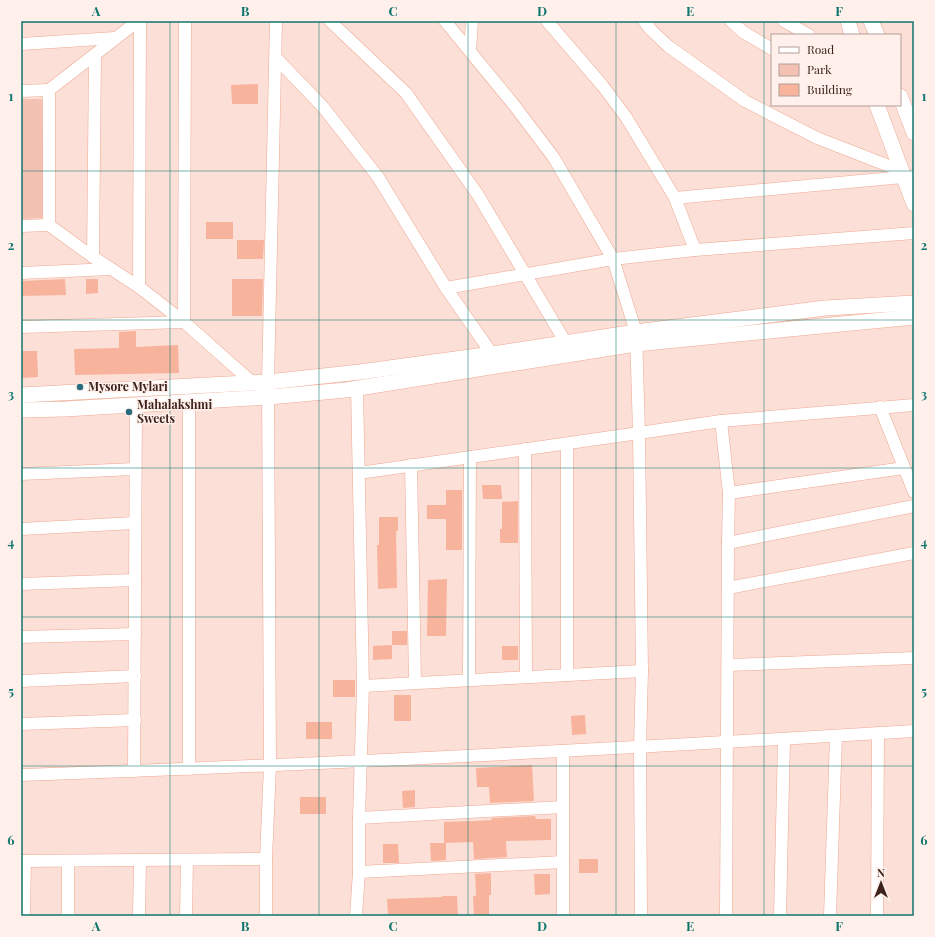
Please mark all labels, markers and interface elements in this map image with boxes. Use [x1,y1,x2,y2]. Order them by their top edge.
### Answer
text: A [91,2,101,19]
text: B [241,2,250,19]
text: C [388,2,398,19]
text: D [537,2,547,19]
text: E [686,2,694,19]
text: F [835,2,843,19]
legend [771,34,901,106]
text: Road [807,41,834,57]
text: Park [807,61,832,77]
text: Building [807,81,853,97]
text: 1 [9,87,14,104]
text: 1 [922,87,927,104]
text: 2 [8,236,15,253]
text: 2 [921,236,928,253]
place label: Mysore Mylari [88,378,168,394]
marker: Mysore Mylari [75,382,85,392]
text: 3 [8,385,14,402]
text: 3 [921,385,927,402]
place label: Mahalakshmi Sweets [137,396,212,426]
marker: Mahalakshmi Sweets [124,407,134,417]
text: 4 [8,533,15,550]
text: 4 [921,533,928,550]
text: 5 [8,682,14,699]
text: 5 [921,682,927,699]
text: 6 [7,831,15,848]
text: 6 [920,831,928,848]
north arrow [861,863,901,903]
text: N [877,865,885,880]
text: A [91,917,101,934]
text: B [241,917,250,934]
text: C [388,917,398,934]
text: D [537,917,547,934]
text: E [686,917,694,934]
text: F [835,917,843,934]

